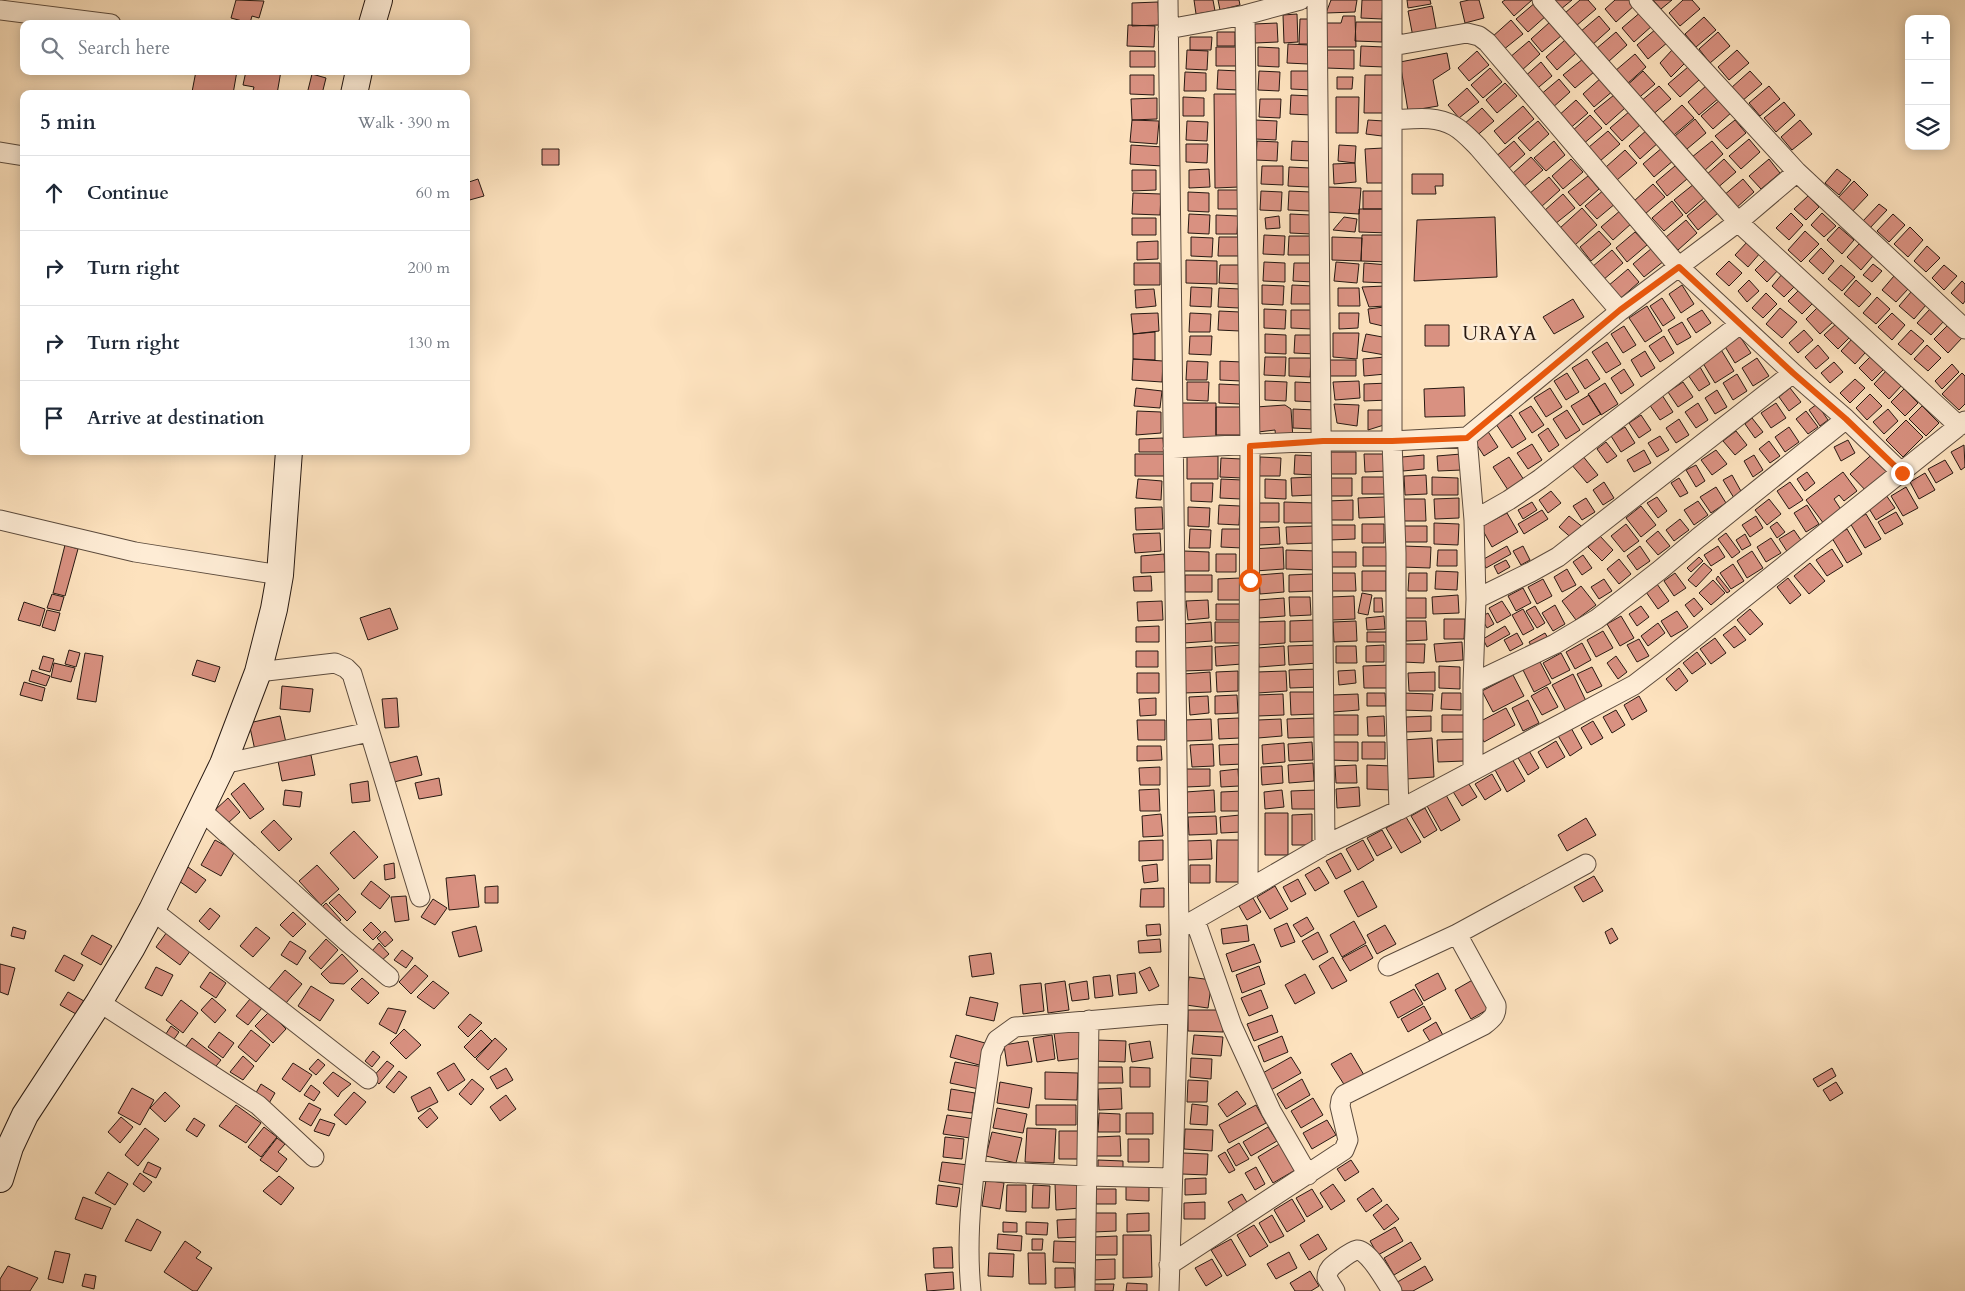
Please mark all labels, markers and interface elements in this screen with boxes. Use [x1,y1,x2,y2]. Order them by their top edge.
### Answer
map controls [1905,15,1950,150]
button: + [1905,15,1950,60]
search box [20,20,470,75]
icon: search [38,34,66,62]
text: Search here [78,35,170,61]
button: − [1905,60,1950,105]
button: layers [1905,105,1950,150]
text: 5 min [40,108,96,137]
text: Walk · 390 m [358,112,450,134]
icon: ahead [40,179,68,207]
text: Continue [87,180,169,206]
text: 60 m [416,182,450,204]
icon: right [40,254,68,282]
text: Turn right [87,255,179,281]
text: 200 m [408,257,450,279]
district label: URAYA [1463,321,1537,347]
icon: right [40,329,68,357]
text: Turn right [87,330,179,356]
text: 130 m [408,332,450,354]
icon: arrive [40,404,68,432]
text: Arrive at destination [87,405,264,431]
route end [1891,462,1914,485]
route start [1239,569,1262,592]

